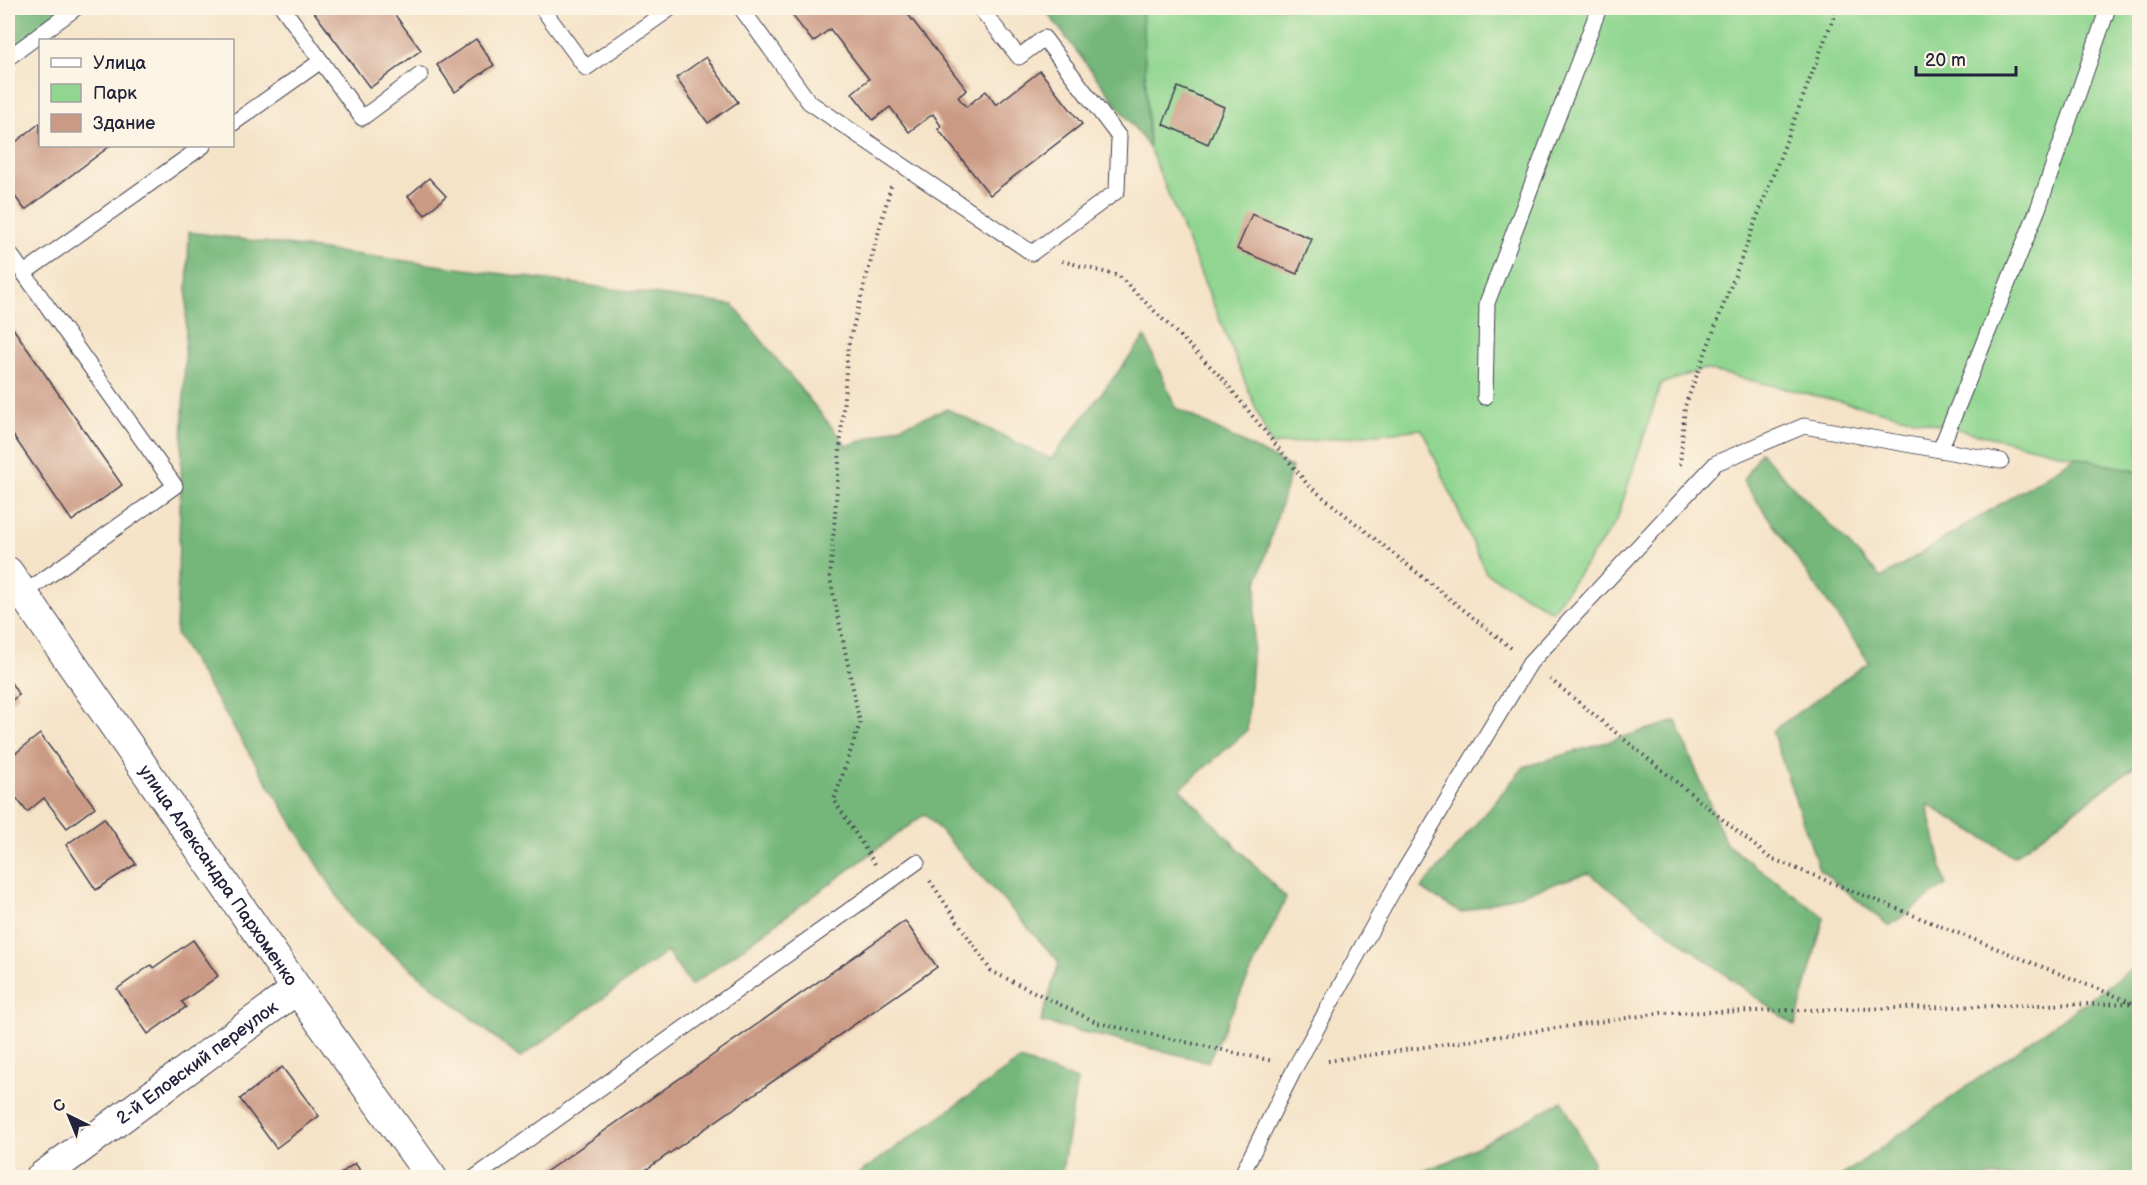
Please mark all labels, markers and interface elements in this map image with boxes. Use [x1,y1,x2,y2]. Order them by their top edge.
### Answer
legend [39,39,234,147]
scale bar [1916,39,2016,77]
text: 20 m [1925,50,1966,71]
text: Улица [93,53,147,74]
text: Парк [93,83,137,104]
text: Здание [93,113,155,134]
street label: улица Александра Пархоменко [134,761,302,990]
street label: 2-й Еловский переулок [113,996,282,1129]
north arrow [39,1086,99,1146]
text: С [49,1095,70,1117]

